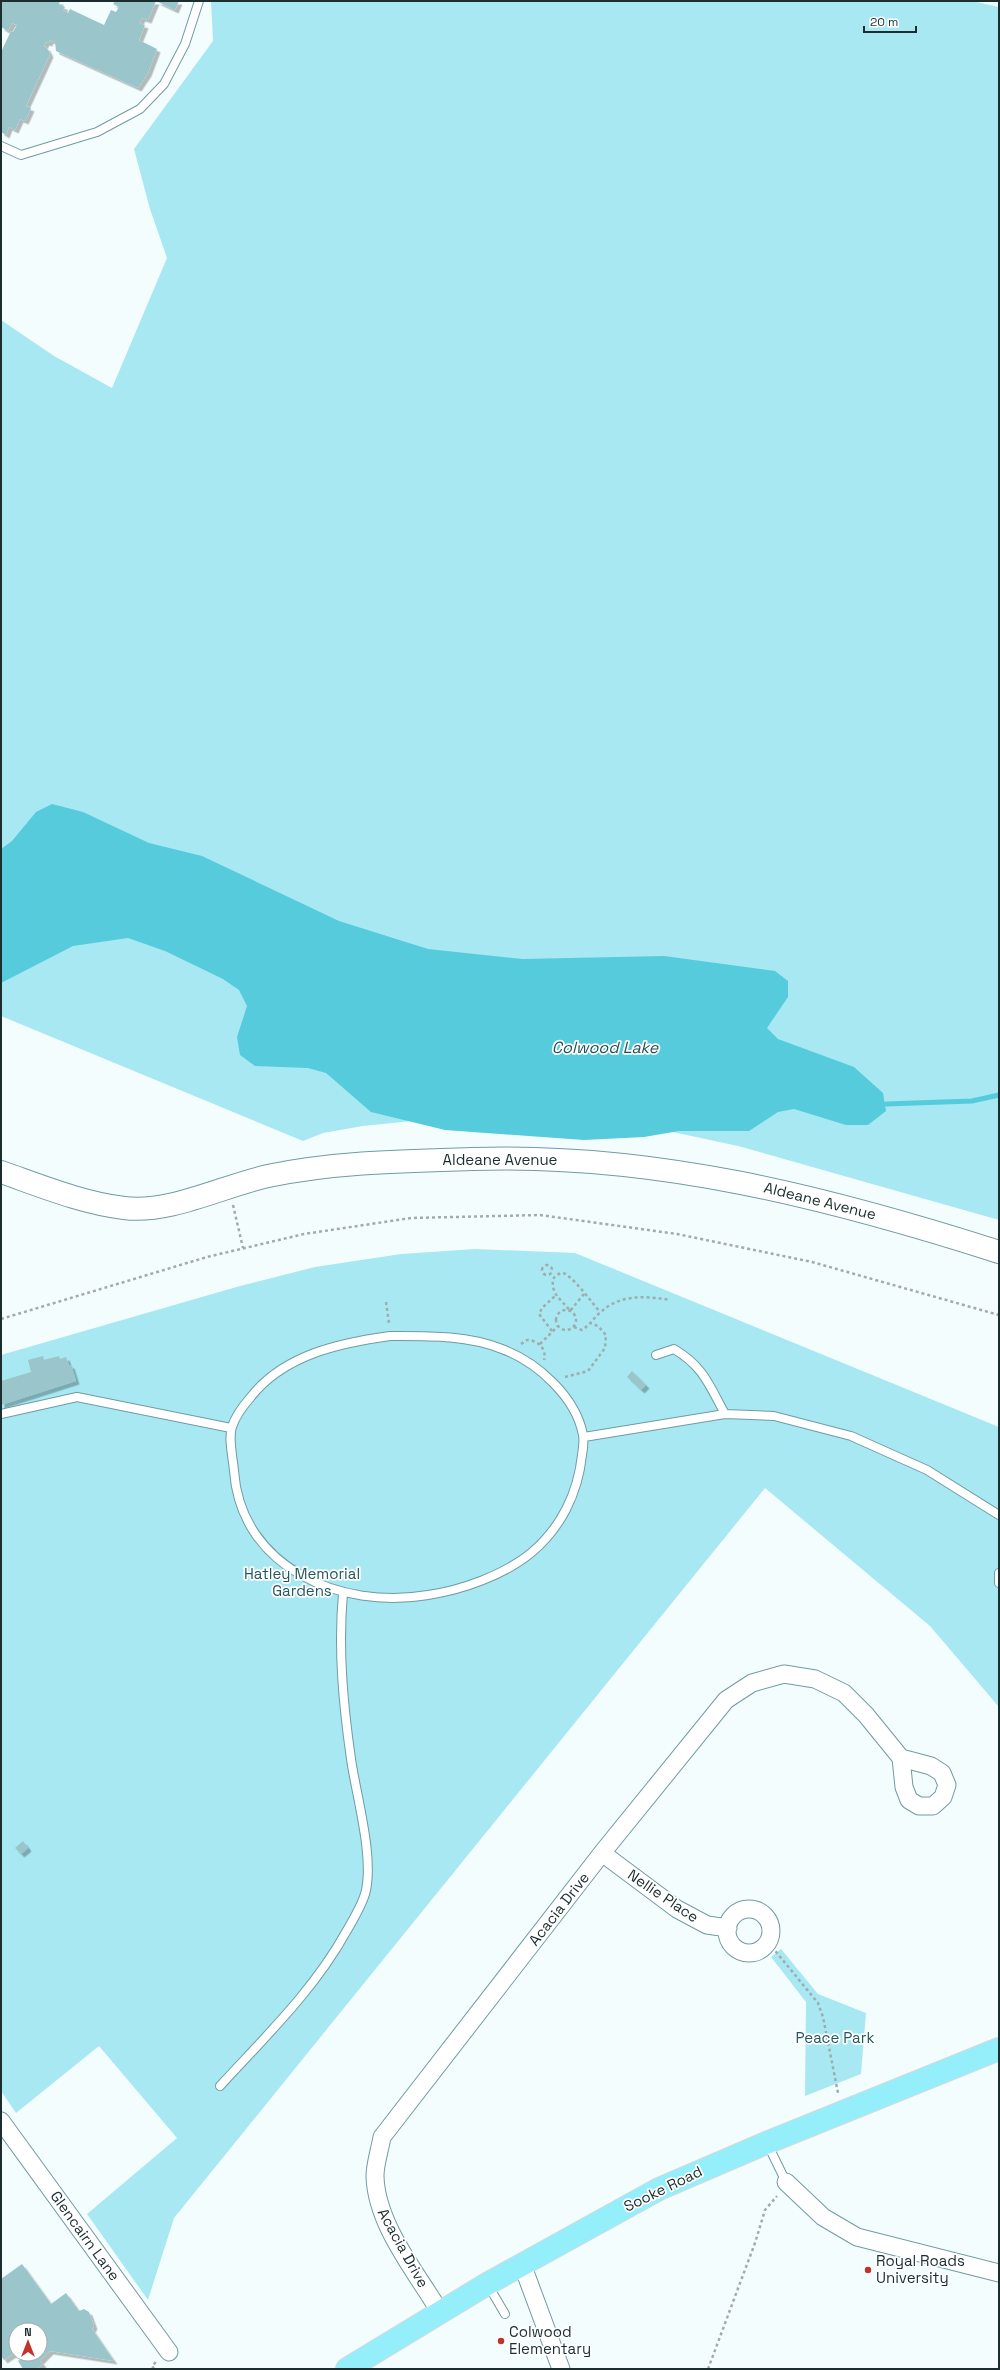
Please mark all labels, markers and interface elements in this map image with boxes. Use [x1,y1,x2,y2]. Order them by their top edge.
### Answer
scale bar [864,8,916,34]
text: 20 m [870,14,898,30]
water label: Colwood Lake [552,1037,659,1058]
street label: Aldeane Avenue [443,1150,558,1169]
street label: Aldeane Avenue [762,1177,878,1224]
park label: Hatley Memorial Gardens [244,1564,360,1600]
street label: Nellie Place [624,1865,703,1926]
street label: Acacia Drive [524,1868,593,1949]
park label: Peace Park [796,2028,874,2047]
street label: Sooke Road [620,2161,705,2216]
street label: Glencairn Lane [46,2187,124,2284]
street label: Acacia Drive [374,2205,433,2291]
place label: Royal Roads University [876,2251,965,2287]
marker: Royal Roads University [863,2265,873,2275]
north arrow [8,2322,48,2362]
place label: Colwood Elementary [509,2322,591,2358]
text: N [24,2325,32,2339]
marker: Colwood Elementary [496,2336,506,2346]

